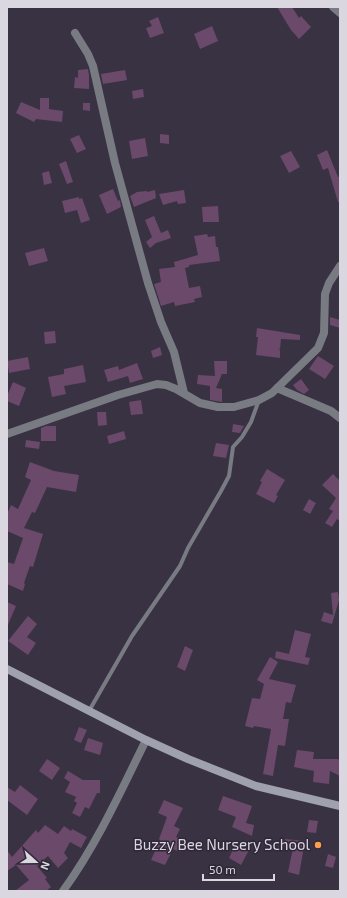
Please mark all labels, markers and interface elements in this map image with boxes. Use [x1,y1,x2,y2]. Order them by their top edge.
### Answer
place label: Buzzy Bee Nursery School [133,835,311,853]
marker: Buzzy Bee Nursery School [313,840,323,850]
north arrow [16,842,56,882]
scale bar [203,856,274,882]
text: N [38,860,53,872]
text: 50 m [209,862,236,876]

